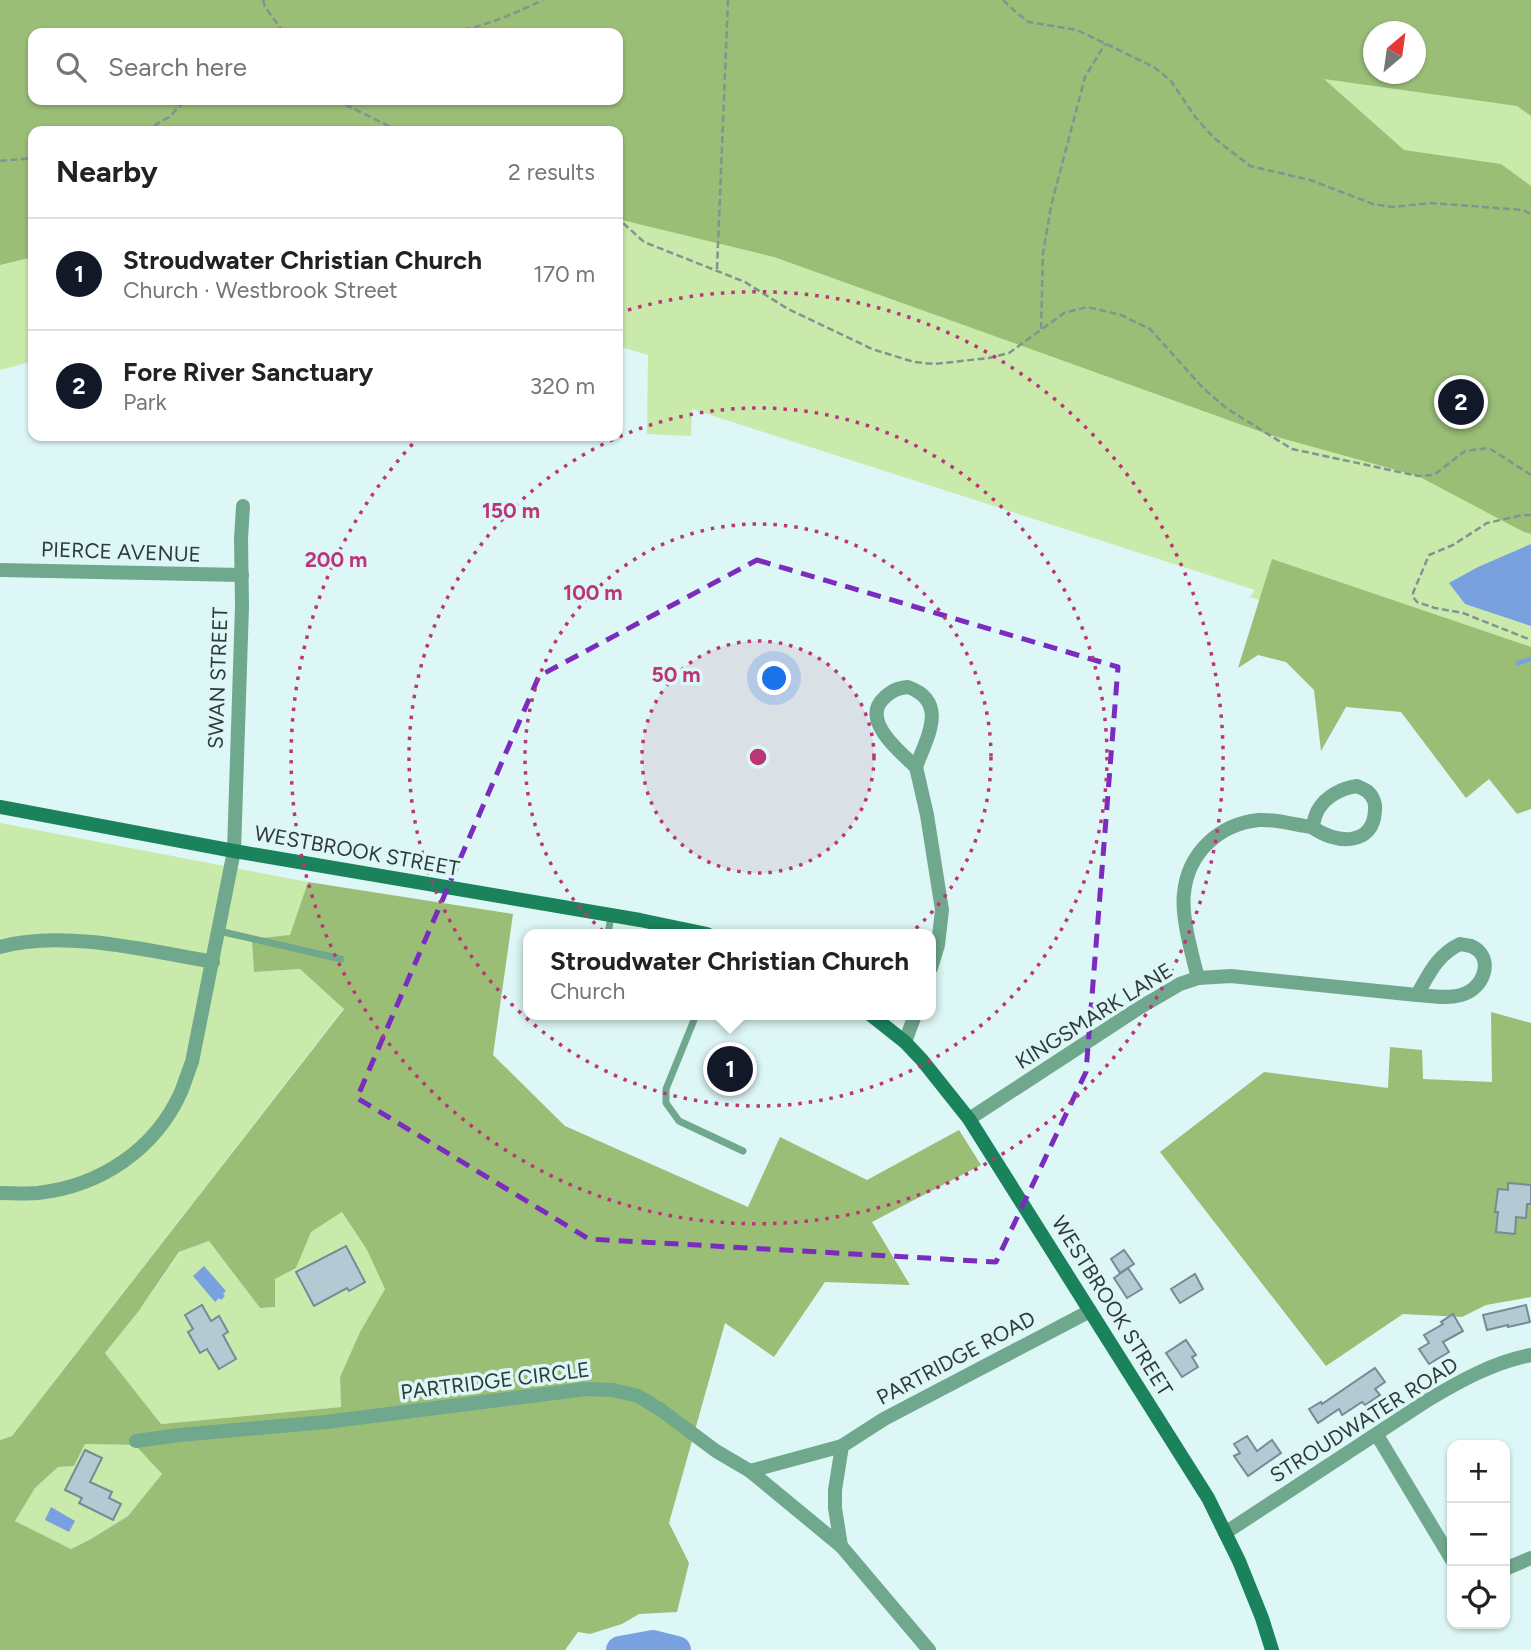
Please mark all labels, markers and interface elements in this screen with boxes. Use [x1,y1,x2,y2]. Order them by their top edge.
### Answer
north arrow [1363,21,1426,84]
search box [28,28,623,105]
icon: search [52,48,90,86]
text: Search here [108,51,247,83]
text: Nearby [56,153,158,190]
text: 2 results [508,158,595,186]
text: Stroudwater Christian Church [123,244,482,276]
text: 1 [74,260,84,288]
text: 170 m [533,260,595,288]
text: Church · Westbrook Street [123,276,398,304]
text: Fore River Sanctuary [123,356,373,388]
text: 2 [72,372,86,400]
text: 320 m [530,372,595,400]
pin: 2 [1438,376,1484,428]
text: Park [123,388,167,416]
text: 150 m [482,498,540,523]
street label: PIERCE AVENUE [41,536,201,567]
text: 200 m [305,547,367,572]
text: 100 m [563,580,623,605]
street label: SWAN STREET [203,606,232,749]
your location [757,661,791,695]
text: 50 m [651,662,701,687]
centre of rings [746,745,770,769]
street label: WESTBROOK STREET [253,820,462,881]
popup [523,929,936,1020]
text: Stroudwater Christian Church [550,945,909,977]
street label: KINGSMARK LANE [1011,957,1177,1074]
text: Church [550,977,625,1005]
pin: 1 [707,1043,753,1095]
street label: WESTBROOK STREET [1047,1211,1178,1401]
street label: PARTRIDGE ROAD [872,1305,1039,1410]
street label: STROUDWATER ROAD [1265,1352,1462,1488]
street label: PARTRIDGE CIRCLE [399,1356,591,1405]
map controls [1447,1440,1510,1629]
button: + [1447,1440,1510,1503]
button: − [1447,1503,1510,1566]
button: locate [1447,1566,1510,1629]

